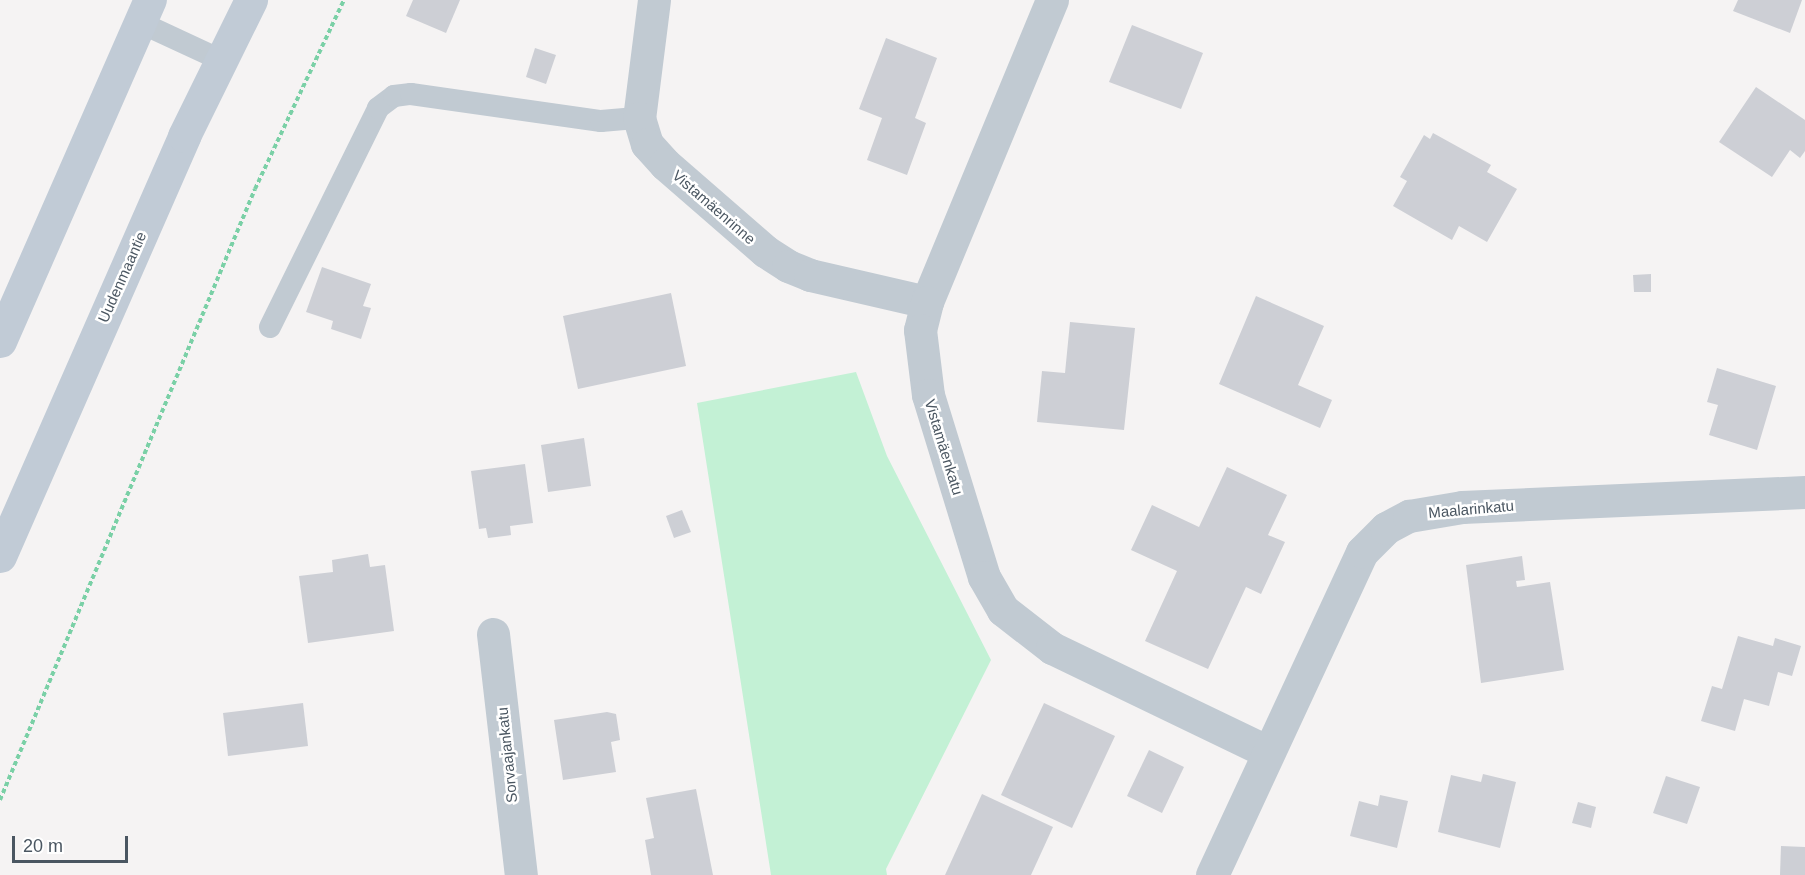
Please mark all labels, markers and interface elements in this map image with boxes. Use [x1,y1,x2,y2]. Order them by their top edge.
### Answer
street label: Vistamäenrinne [669,166,759,248]
street label: Uudenmaantie [94,229,150,325]
street label: Vistamäenkatu [921,397,967,497]
street label: Maalarinkatu [1427,496,1515,522]
street label: Sorvaajankatu [493,706,521,804]
scale bar [15,824,130,862]
text: 20 m [23,836,63,856]

